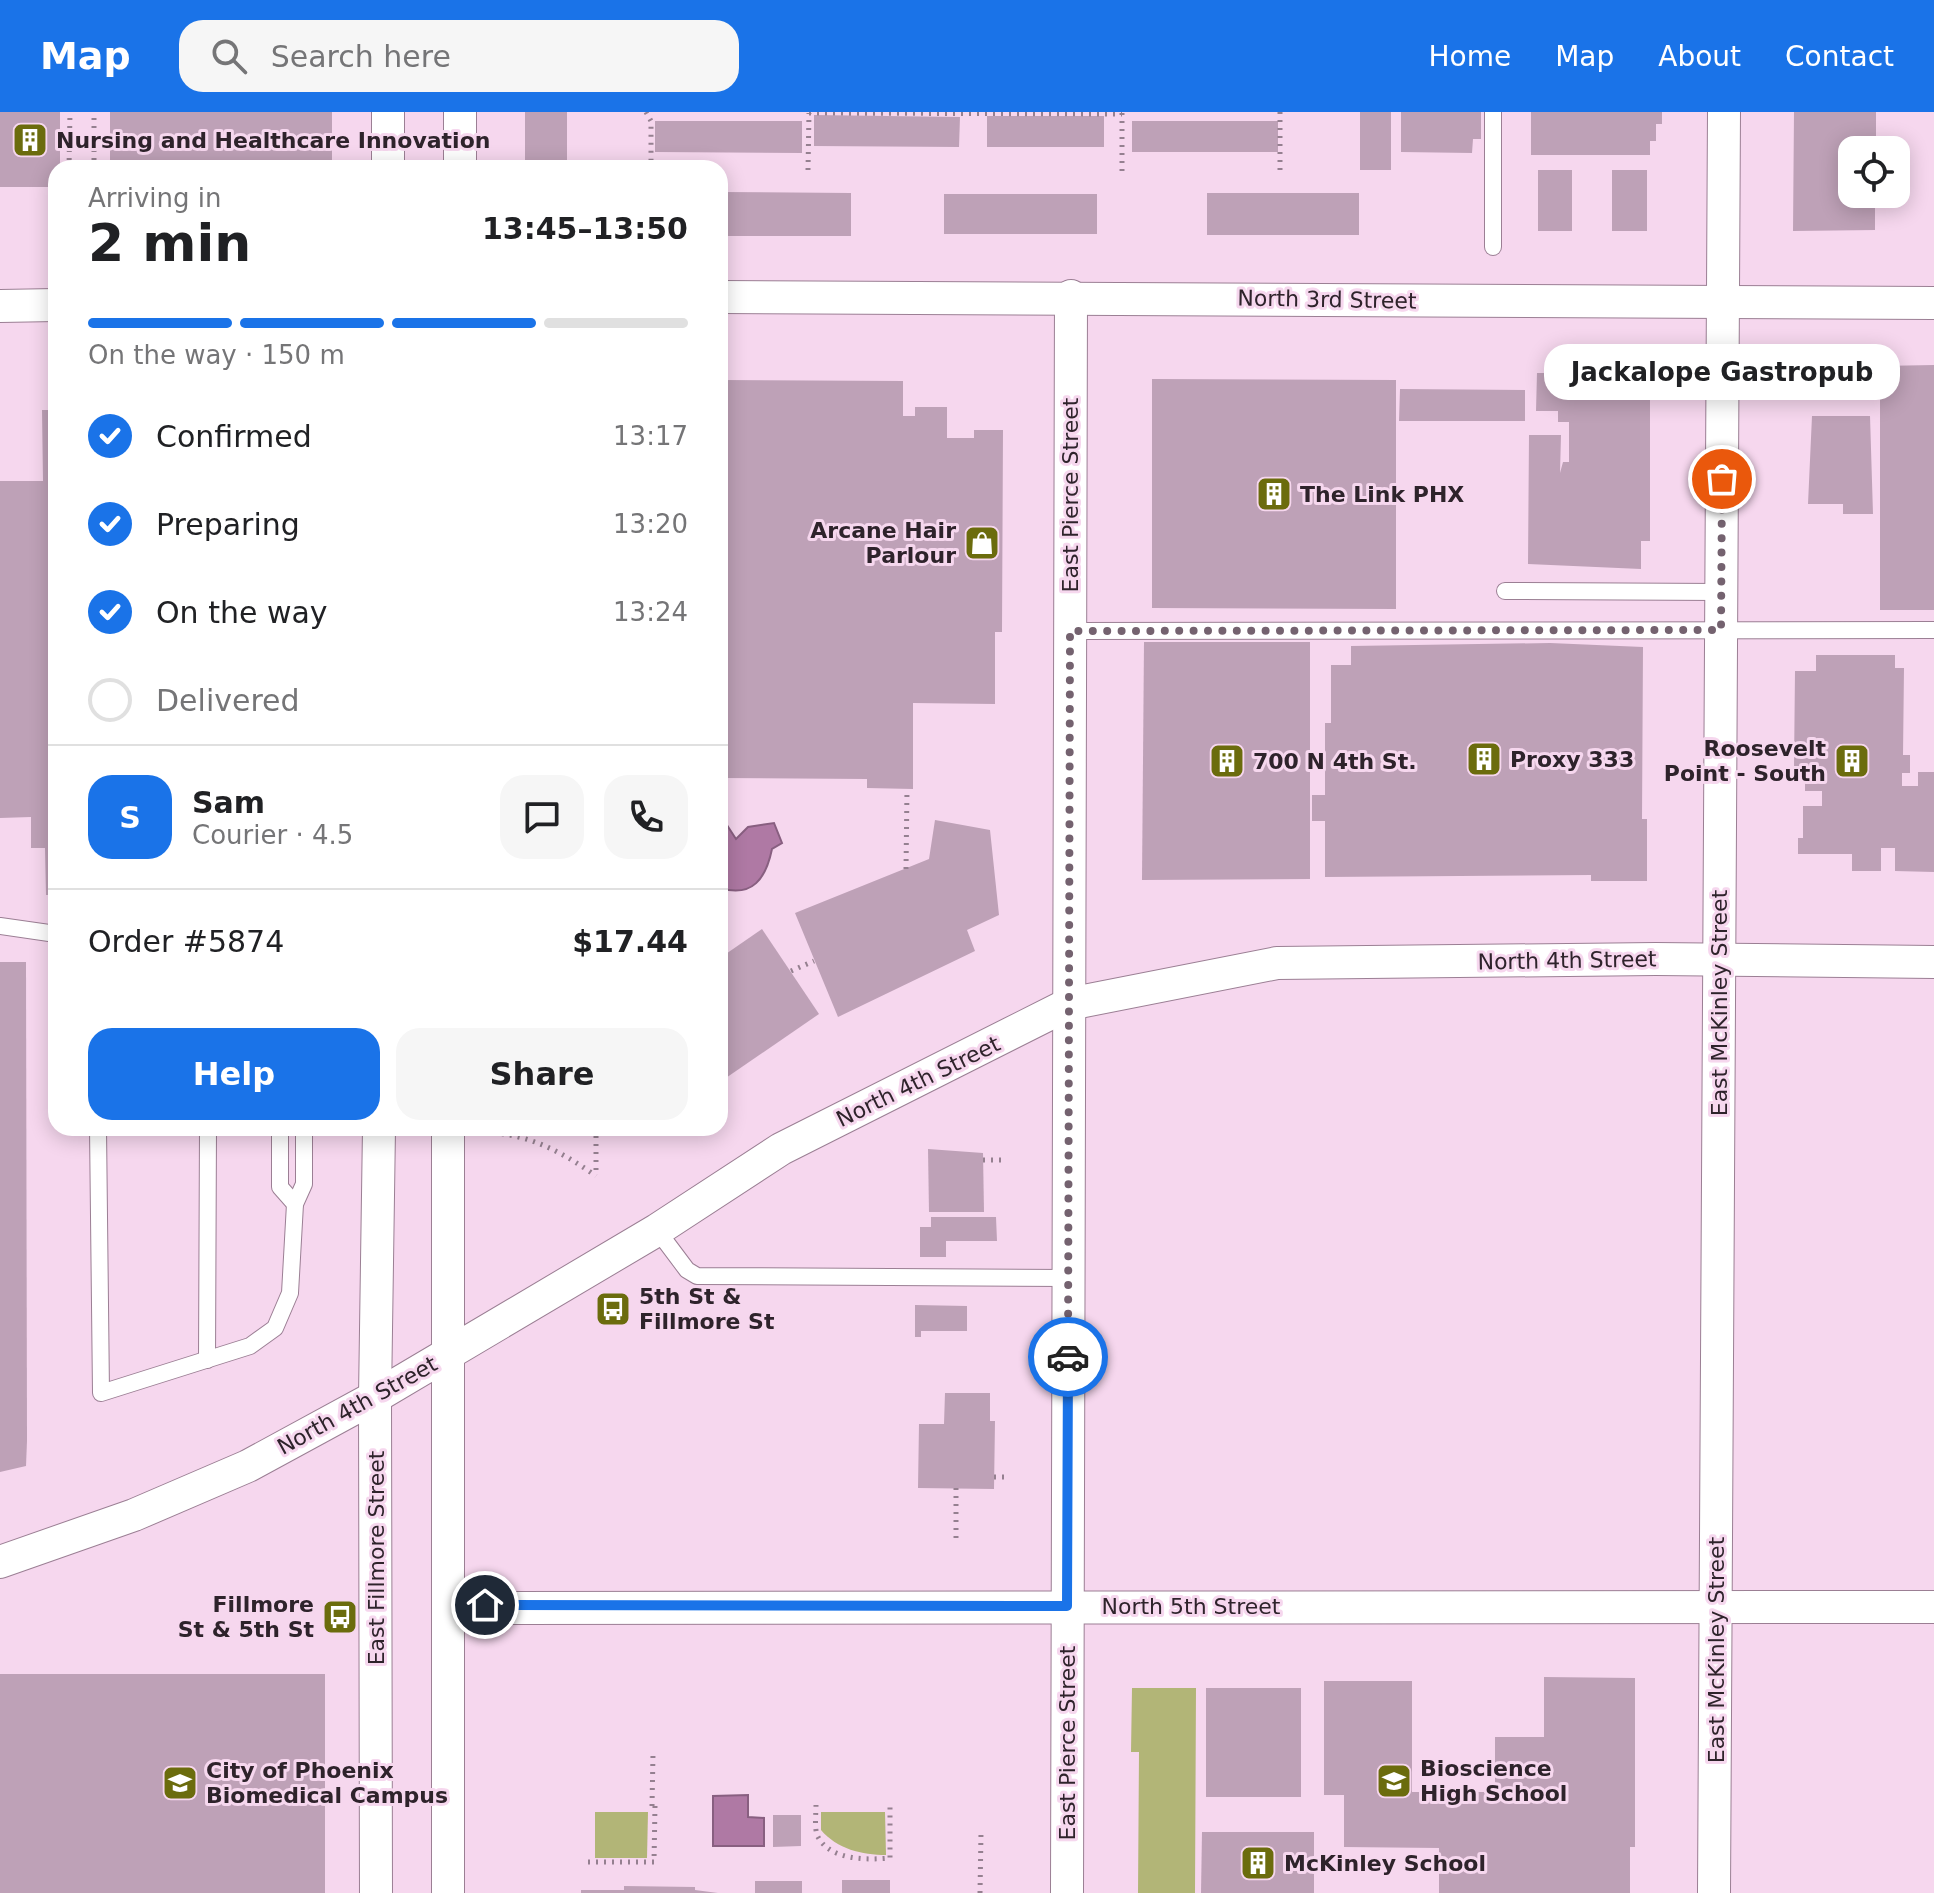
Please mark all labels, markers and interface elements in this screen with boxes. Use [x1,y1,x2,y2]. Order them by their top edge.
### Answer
search box [179,20,739,92]
text: Map [40,34,131,78]
icon: search [207,34,251,78]
text: Search here [271,39,451,74]
text: Home [1428,40,1511,73]
text: Map [1555,40,1614,73]
text: About [1658,40,1741,73]
text: Contact [1785,40,1894,73]
building icon: Nursing and Healthcare Innovation [11,121,49,159]
place label: Nursing and Healthcare Innovation [56,128,490,153]
map controls [1838,136,1910,208]
button: locate [1838,136,1910,208]
text: Arriving in [88,183,222,213]
text: 13:45–13:50 [482,211,688,246]
text: 2 min [88,213,251,273]
street label: North 3rd Street [1237,285,1417,314]
text: On the way · 150 m [88,340,345,370]
callout: Jackalope Gastropub [1544,343,1900,399]
text: Jackalope Gastropub [1571,357,1873,387]
street label: East Pierce Street [1058,397,1083,592]
icon: check [88,414,132,458]
text: Confirmed [156,419,312,454]
text: 13:17 [613,421,688,451]
pin [1688,445,1756,513]
icon: bag [1700,457,1744,501]
building icon: The Link PHX [1255,475,1293,513]
place label: The Link PHX [1300,482,1464,507]
icon: check [88,502,132,546]
text: Preparing [156,507,300,542]
text: 13:20 [613,509,688,539]
place label: Arcane Hair Parlour [810,518,956,568]
shop icon: Arcane Hair Parlour [963,524,1001,562]
icon: check [88,590,132,634]
text: On the way [156,595,328,630]
text: 13:24 [613,597,688,627]
text: Delivered [156,683,300,718]
place label: Roosevelt Point - South [1664,736,1826,786]
building icon: Proxy 333 [1465,740,1503,778]
building icon: 700 N 4th St. [1208,742,1246,780]
building icon: Roosevelt Point - South [1833,742,1871,780]
place label: Proxy 333 [1510,747,1634,772]
place label: 700 N 4th St. [1253,749,1417,774]
button: chat [500,775,584,859]
button: phone [604,775,688,859]
text: Sam [192,785,265,820]
text: S [119,800,141,835]
text: Courier · 4.5 [192,820,353,850]
street label: East McKinley Street [1707,889,1732,1116]
text: Order #5874 [88,924,284,959]
text: $17.44 [572,924,688,959]
street label: North 4th Street [1477,946,1657,975]
button: Help [88,1028,380,1120]
button: Share [396,1028,688,1120]
street label: North 4th Street [832,1031,1004,1132]
place label: 5th St & Fillmore St [639,1284,775,1334]
bus stop icon: 5th St & Fillmore St [594,1290,632,1328]
courier [1028,1317,1108,1397]
icon: car [1046,1335,1090,1379]
street label: North 4th Street [273,1351,442,1460]
street label: East Fillmore Street [364,1450,389,1665]
street label: East McKinley Street [1704,1536,1729,1763]
pin [451,1571,519,1639]
icon: home [463,1583,507,1627]
place label: Fillmore St & 5th St [178,1592,314,1642]
street label: North 5th Street [1102,1594,1281,1619]
bus stop icon: Fillmore St & 5th St [321,1598,359,1636]
street label: East Pierce Street [1055,1645,1080,1840]
place label: Bioscience High School [1420,1756,1567,1806]
place label: City of Phoenix Biomedical Campus [206,1758,448,1808]
school or university icon: Bioscience High School [1375,1762,1413,1800]
school or university icon: City of Phoenix Biomedical Campus [161,1764,199,1802]
building icon: McKinley School [1239,1844,1277,1882]
place label: McKinley School [1284,1851,1486,1876]

